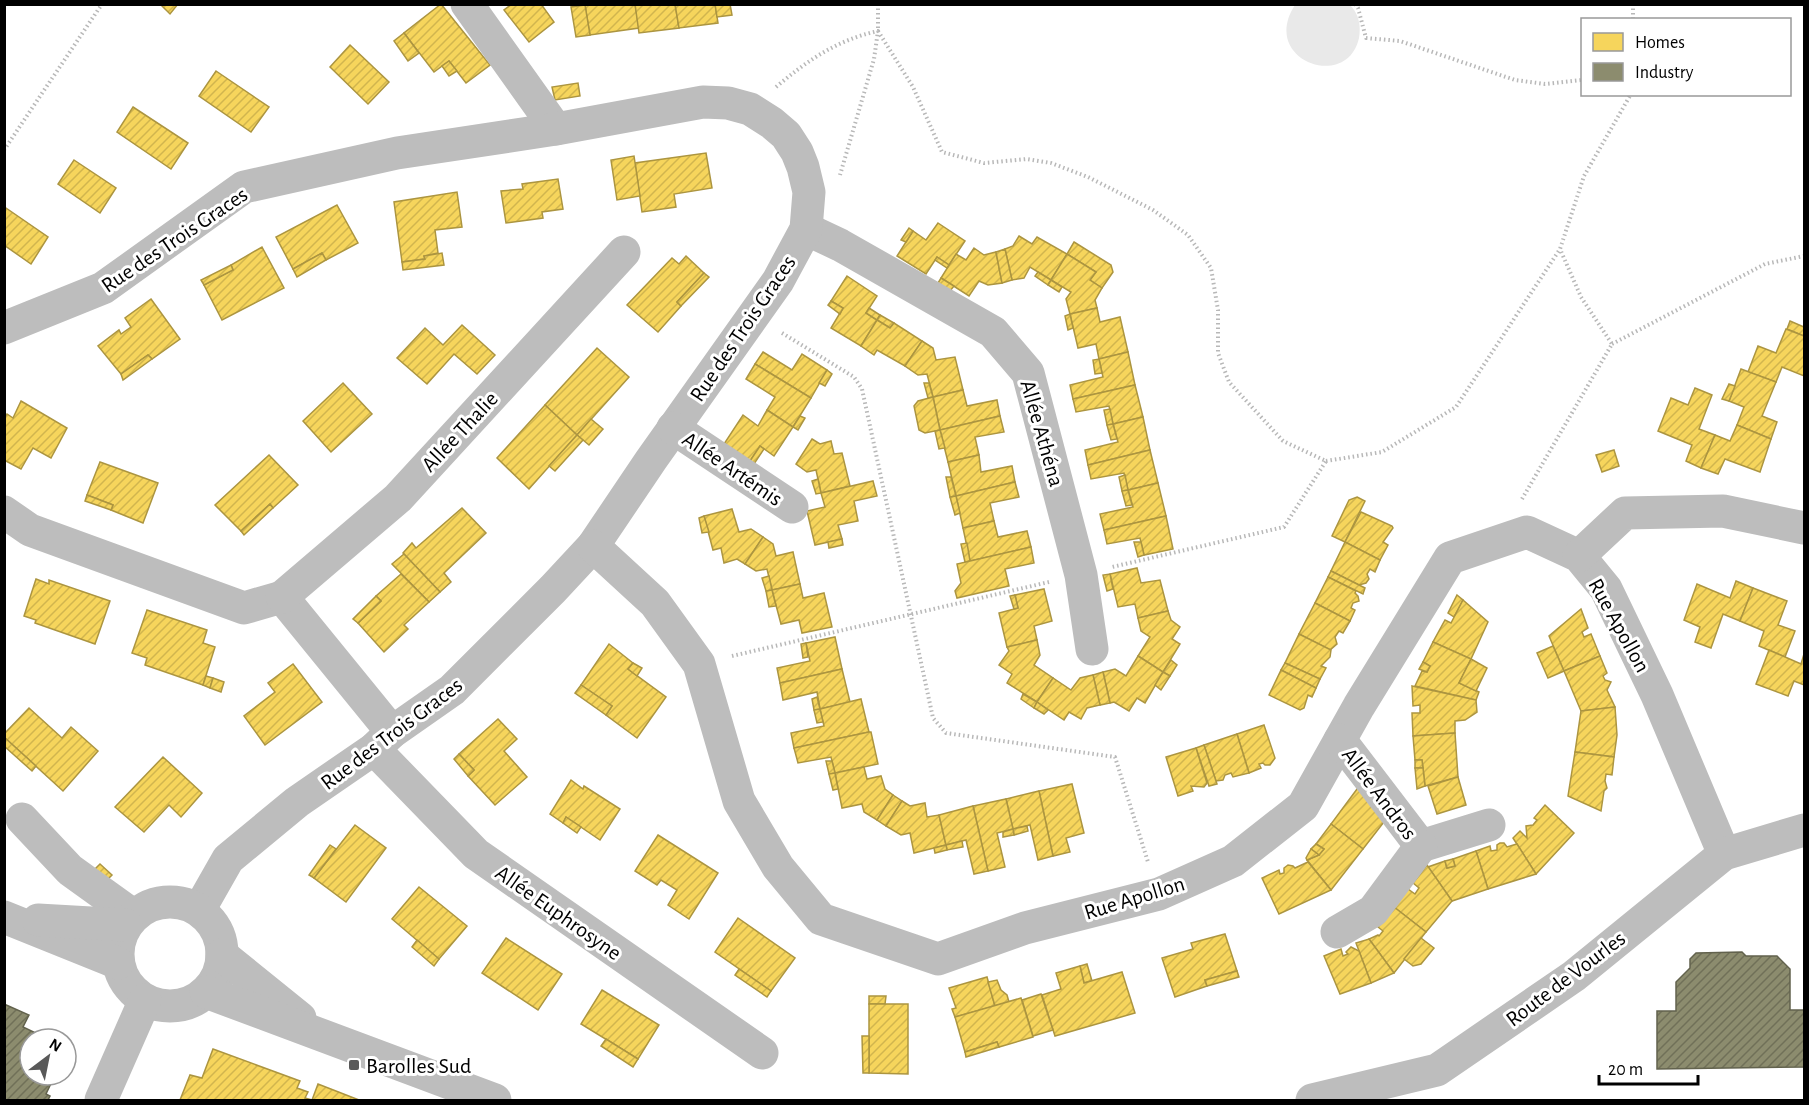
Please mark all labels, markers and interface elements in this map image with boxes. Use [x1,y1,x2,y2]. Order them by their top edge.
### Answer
legend [1581,18,1791,96]
text: Homes [1635,34,1685,52]
text: Industry [1635,64,1694,82]
street label: Rue des Trois Graces [98,183,252,297]
street label: Rue des Trois Graces [686,252,800,406]
street label: Allée Athéna [1016,377,1068,489]
street label: Allée Thalie [417,387,502,476]
street label: Allée Artémis [679,428,786,510]
street label: Rue Apollon [1584,575,1654,676]
street label: Rue des Trois Graces [317,674,466,794]
street label: Allée Andros [1338,744,1421,844]
street label: Allée Euphrosyne [491,861,625,964]
street label: Rue Apollon [1081,872,1187,924]
street label: Route de Vourles [1502,927,1629,1031]
north arrow [18,1027,78,1087]
text: N [46,1035,64,1055]
scale bar [1599,1048,1698,1086]
place label: Barolles Sud [366,1055,471,1077]
marker: Barolles Sud [347,1058,361,1072]
text: 20 m [1608,1061,1643,1079]

